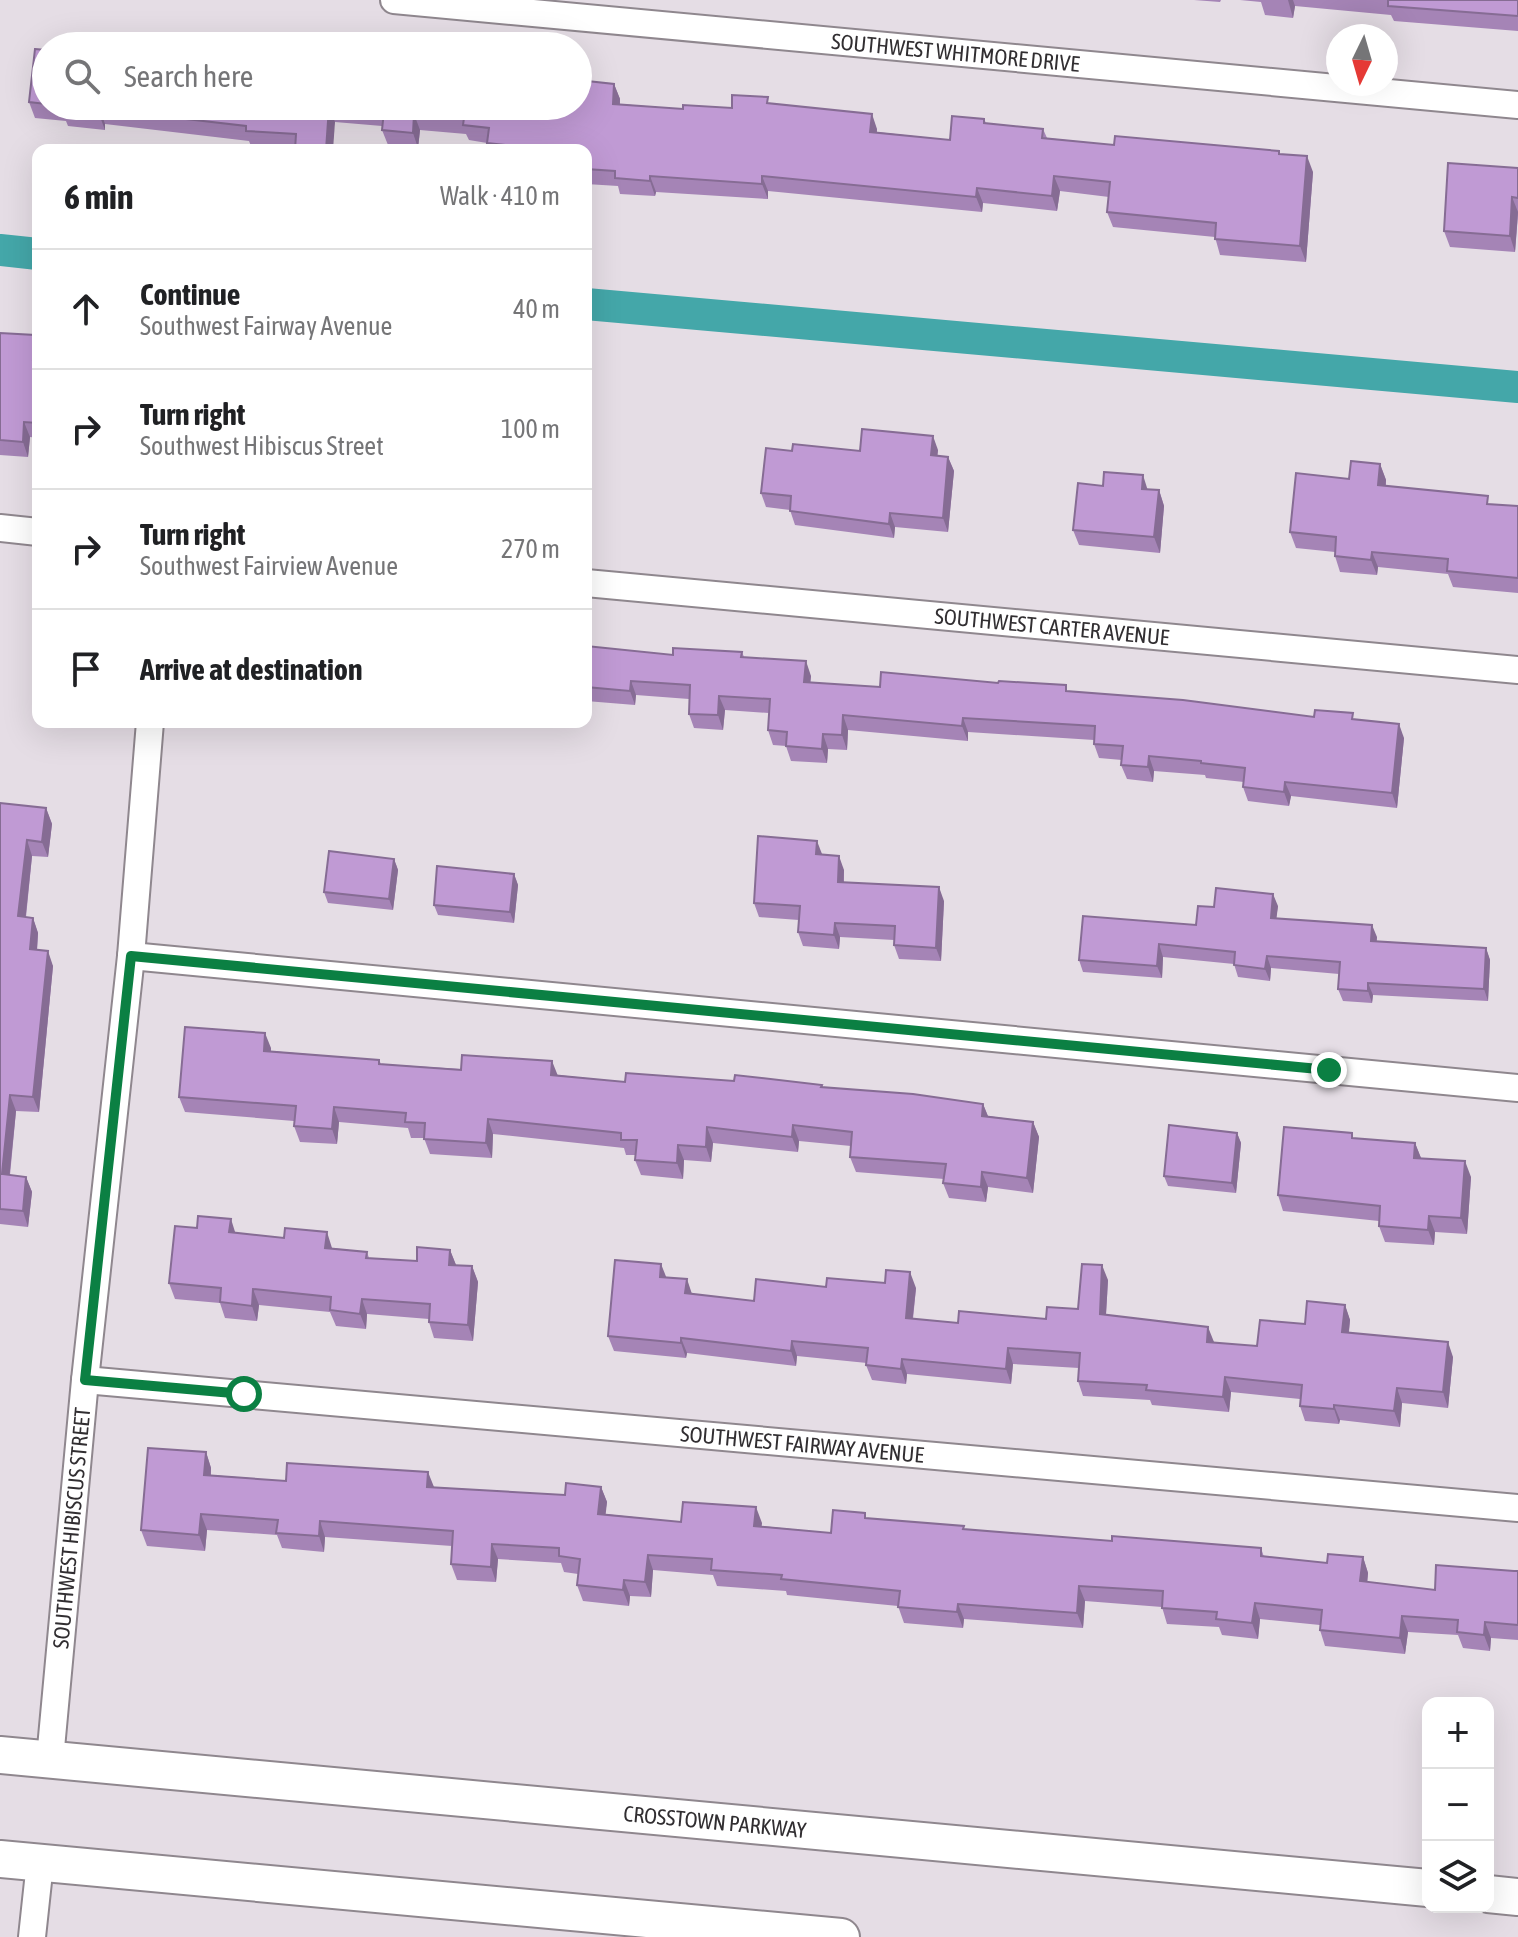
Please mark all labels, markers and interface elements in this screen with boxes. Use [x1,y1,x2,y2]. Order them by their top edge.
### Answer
north arrow [1326,24,1398,96]
street label: SOUTHWEST WHITMORE DRIVE [830,28,1081,77]
search box [32,32,592,120]
icon: search [60,54,104,98]
text: Search here [124,59,253,93]
text: 6 min [64,177,133,216]
text: Walk · 410 m [440,181,560,211]
text: Continue [140,277,240,311]
icon: ahead [64,287,108,331]
text: 40 m [513,294,560,324]
text: Southwest Fairway Avenue [140,311,392,341]
text: Turn right [140,397,246,431]
icon: right [64,407,108,451]
text: 100 m [501,414,560,444]
text: Southwest Hibiscus Street [140,431,384,461]
text: Turn right [140,517,246,551]
icon: right [64,527,108,571]
text: 270 m [501,534,560,564]
text: Southwest Fairview Avenue [140,551,398,581]
street label: SOUTHWEST CARTER AVENUE [934,603,1171,650]
icon: arrive [64,647,108,691]
text: Arrive at destination [140,652,362,686]
route end [1311,1052,1347,1088]
route start [226,1376,262,1412]
street label: SOUTHWEST HIBISCUS STREET [47,1406,95,1650]
street label: SOUTHWEST FAIRWAY AVENUE [679,1420,926,1468]
map controls [1422,1697,1494,1913]
button: + [1422,1697,1494,1769]
button: − [1422,1769,1494,1841]
street label: CROSSTOWN PARKWAY [622,1800,808,1843]
button: layers [1422,1841,1494,1913]

